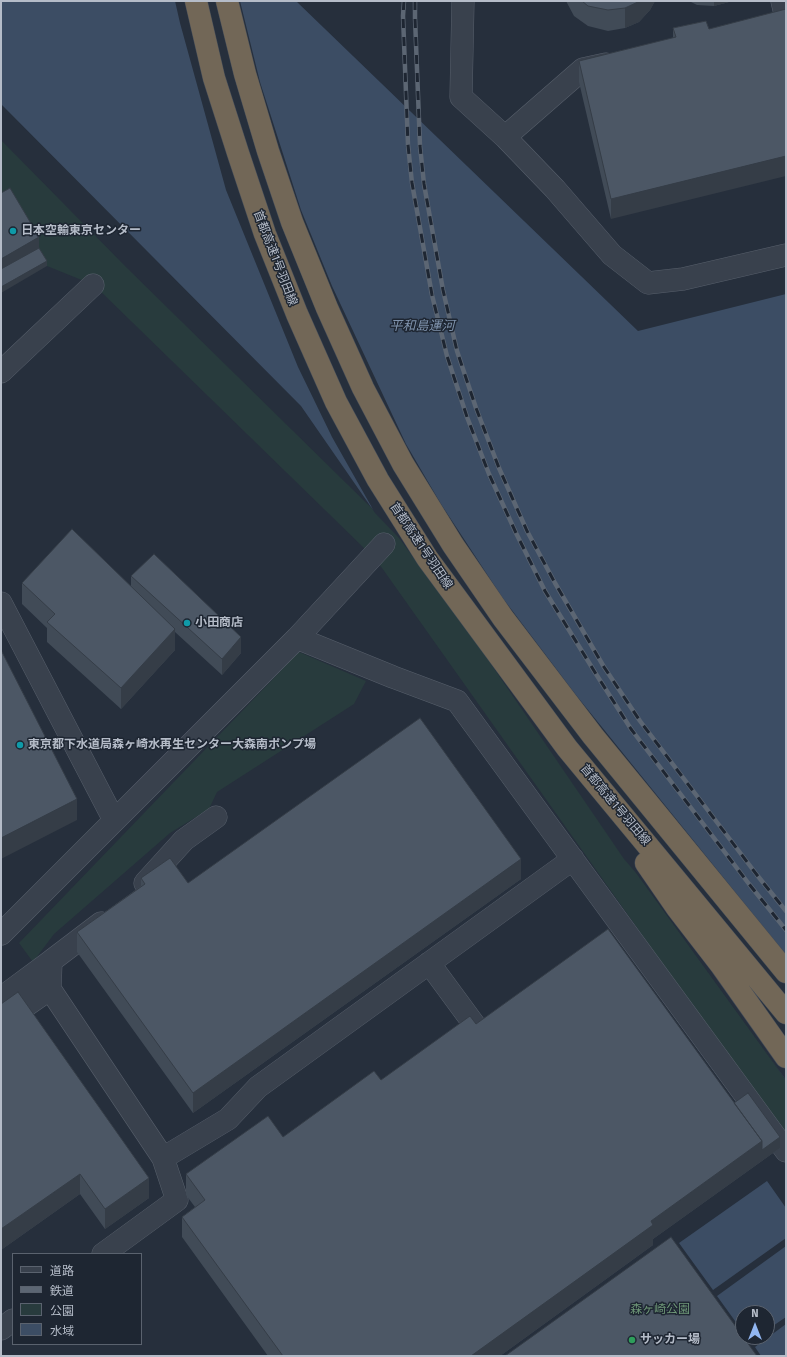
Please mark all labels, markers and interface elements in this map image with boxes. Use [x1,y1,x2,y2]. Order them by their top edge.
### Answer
street label: 首都高速1号羽田線 [250,208,300,308]
place label: 日本空輸東京センター [21,224,141,238]
marker: 日本空輸東京センター [8,226,18,236]
water label: 平和島運河 [390,318,454,334]
street label: 首都高速1号羽田線 [387,500,455,592]
place label: 小田商店 [195,616,243,630]
marker: 小田商店 [182,618,192,628]
place label: 東京都下水道局森ヶ崎水再生センター大森南ポンプ場 [28,738,316,752]
marker: 東京都下水道局森ヶ崎水再生センター大森南ポンプ場 [15,740,25,750]
street label: 首都高速1号羽田線 [577,762,653,848]
legend [12,1253,142,1345]
text: 道路 [50,1264,74,1278]
text: 鉄道 [50,1284,74,1298]
park label: 森ヶ崎公園 [630,1303,690,1317]
text: 公園 [50,1304,74,1318]
north arrow [735,1305,775,1345]
text: N [751,1307,759,1320]
text: 水域 [50,1324,74,1338]
place label: サッカー場 [640,1333,700,1347]
marker: サッカー場 [627,1335,637,1345]

